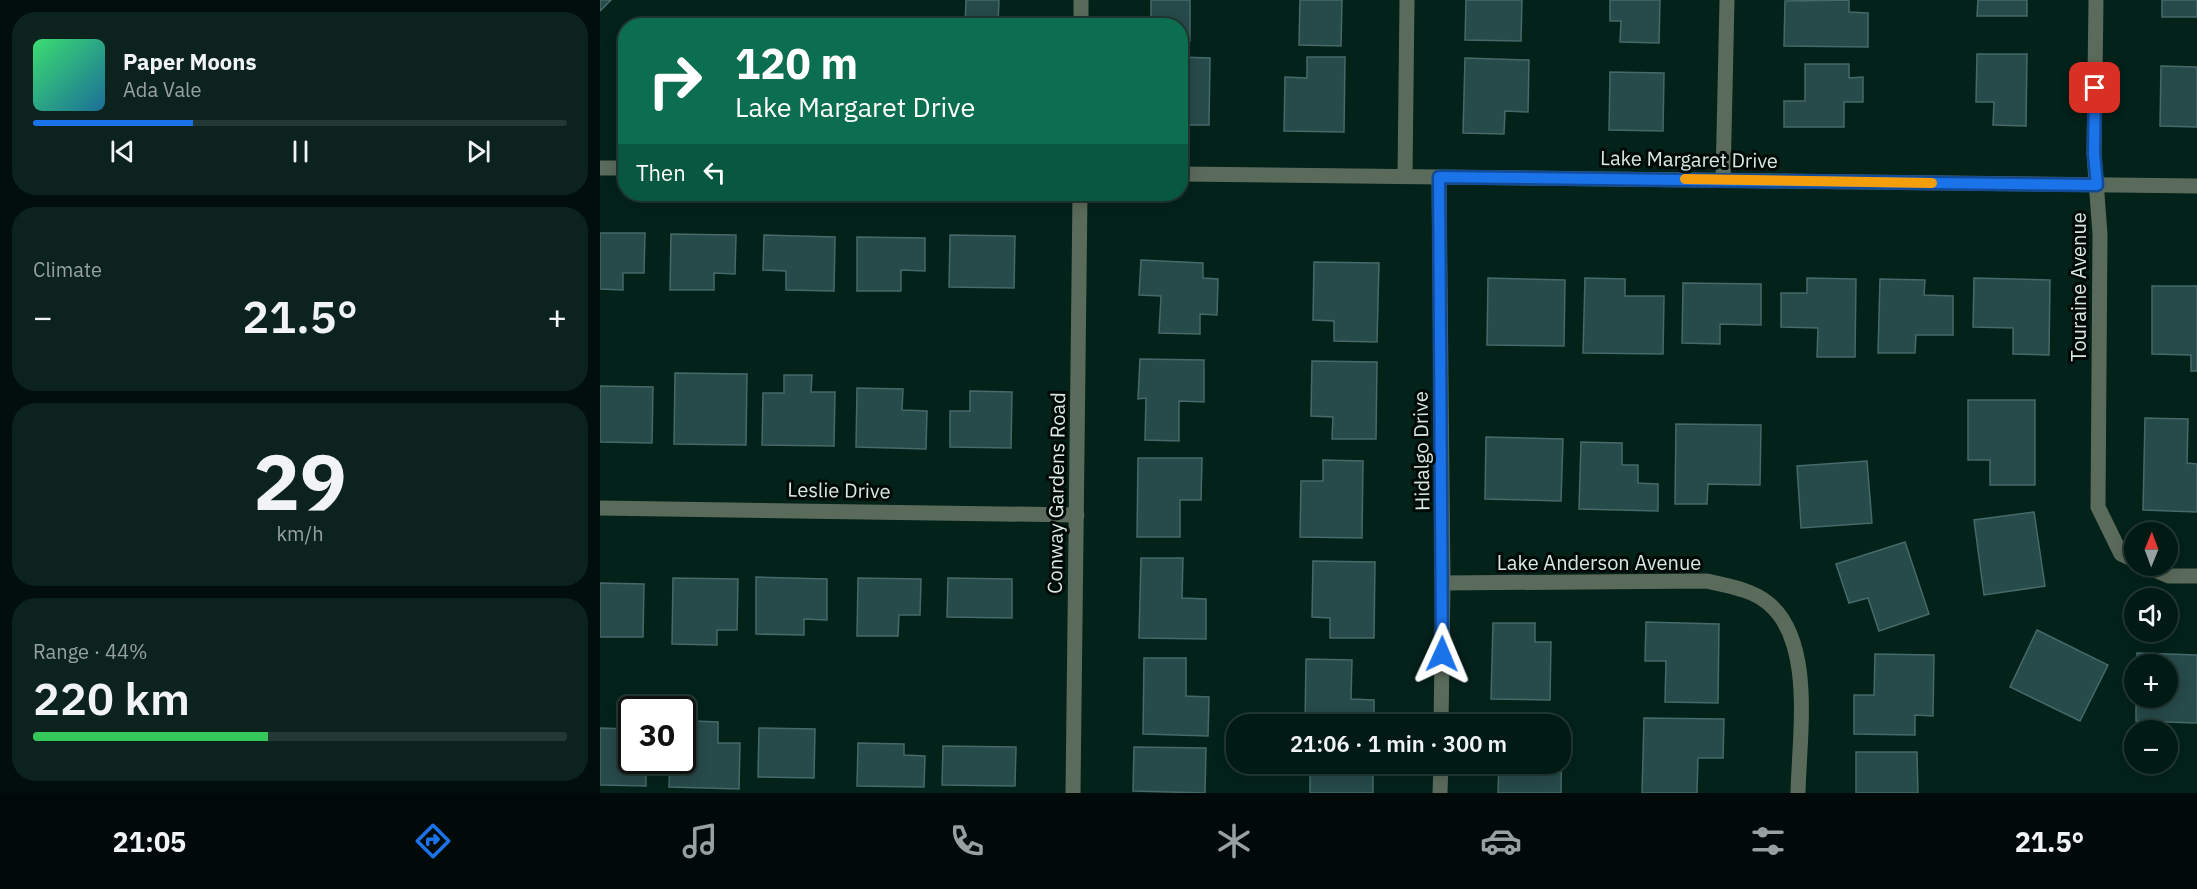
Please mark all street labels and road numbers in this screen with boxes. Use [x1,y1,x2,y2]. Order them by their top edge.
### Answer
street label: Lake Margaret Drive [1600,144,1778,174]
street label: Touraine Avenue [2065,212,2092,362]
street label: Hidalgo Drive [1406,391,1436,511]
street label: Conway Gardens Road [1041,392,1071,594]
street label: Leslie Drive [787,476,891,504]
street label: Lake Anderson Avenue [1497,549,1701,576]

